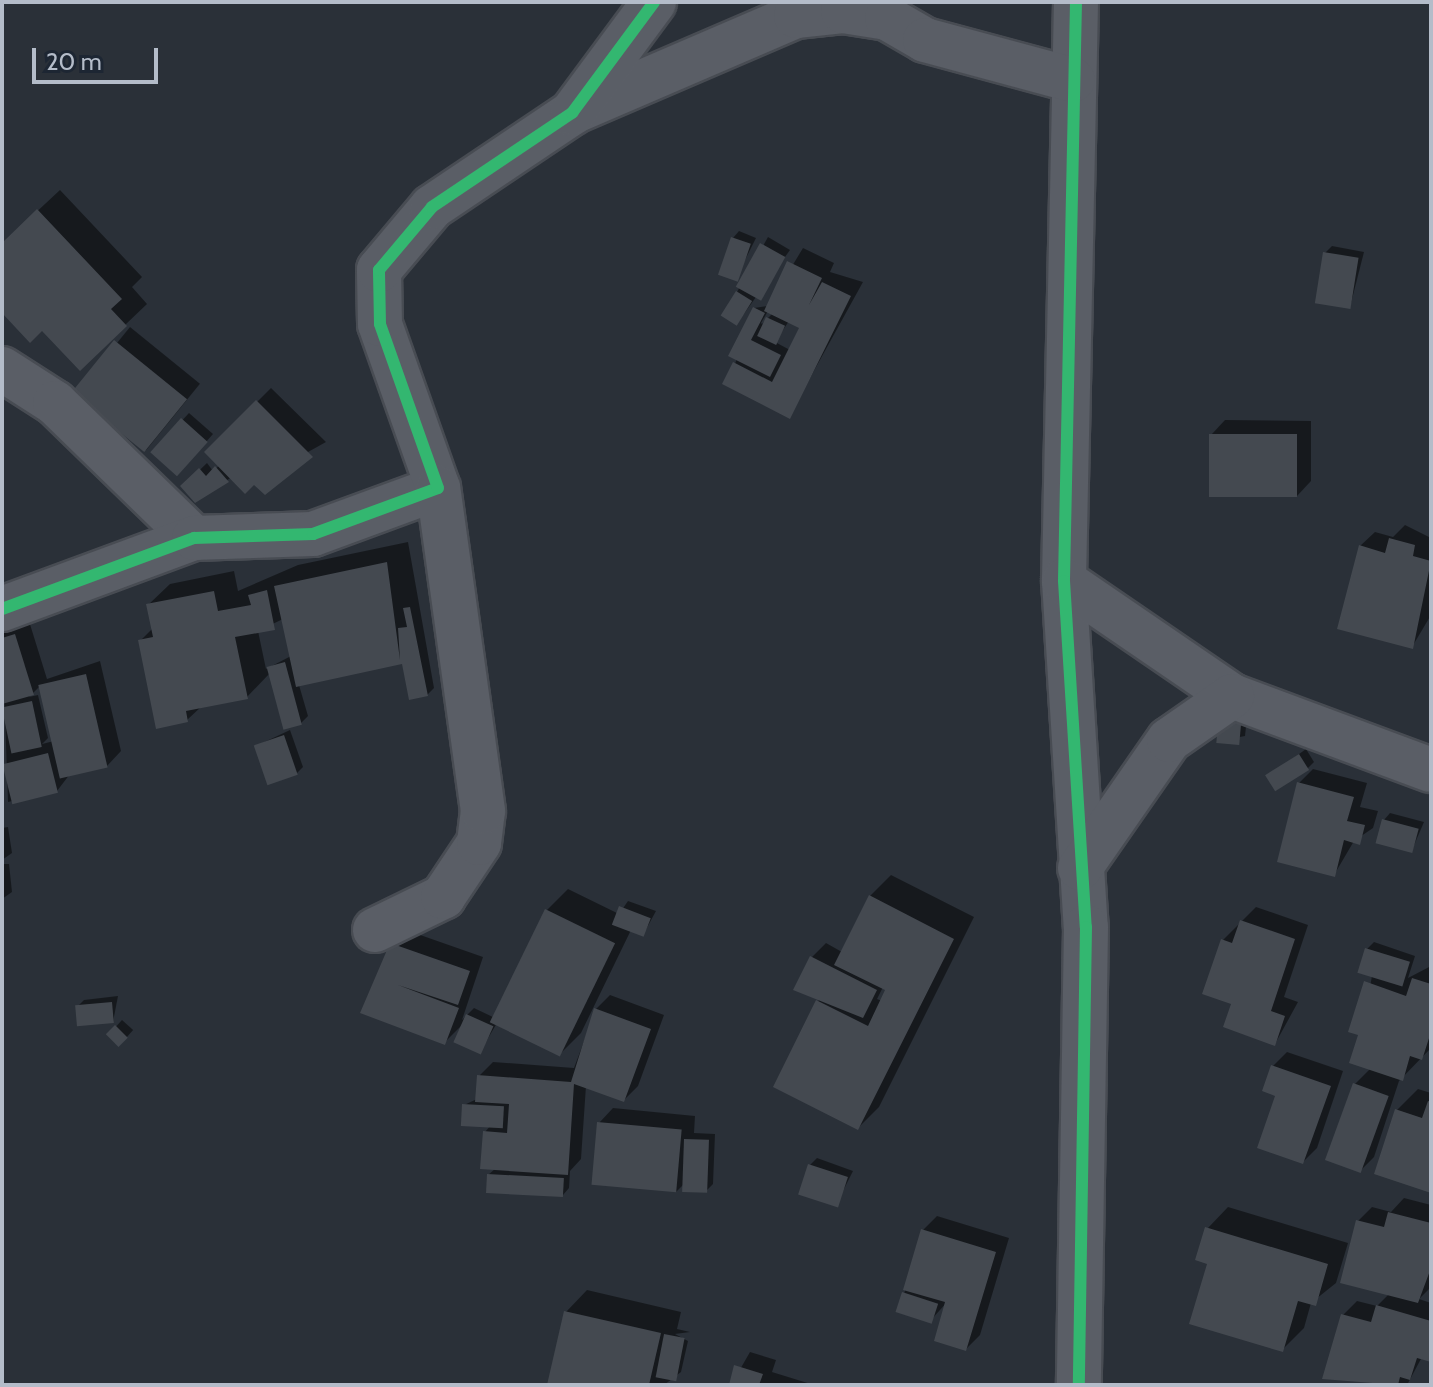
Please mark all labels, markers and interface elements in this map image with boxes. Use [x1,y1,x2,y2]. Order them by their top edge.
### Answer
scale bar [36,32,162,82]
text: 20 m [46,47,102,76]

